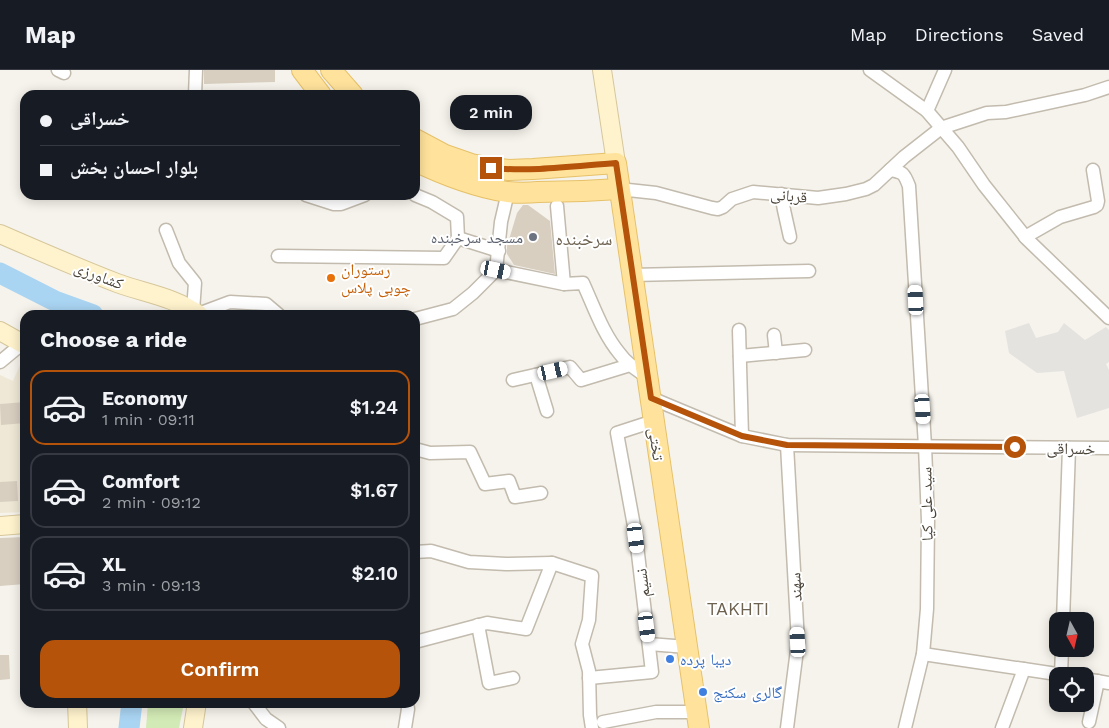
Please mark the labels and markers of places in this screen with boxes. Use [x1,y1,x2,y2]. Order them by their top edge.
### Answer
place label: مسجد سرخبنده [431,228,523,247]
marker: مسجد سرخبنده [527,231,539,243]
place label: رستوران چوبی پلاس [341,260,411,298]
marker: رستوران چوبی پلاس [325,272,337,284]
place label: دیبا پرده [680,650,731,669]
marker: دیبا پرده [664,653,676,665]
place label: گالری سکنج [713,683,782,703]
marker: گالری سکنج [697,686,709,698]

